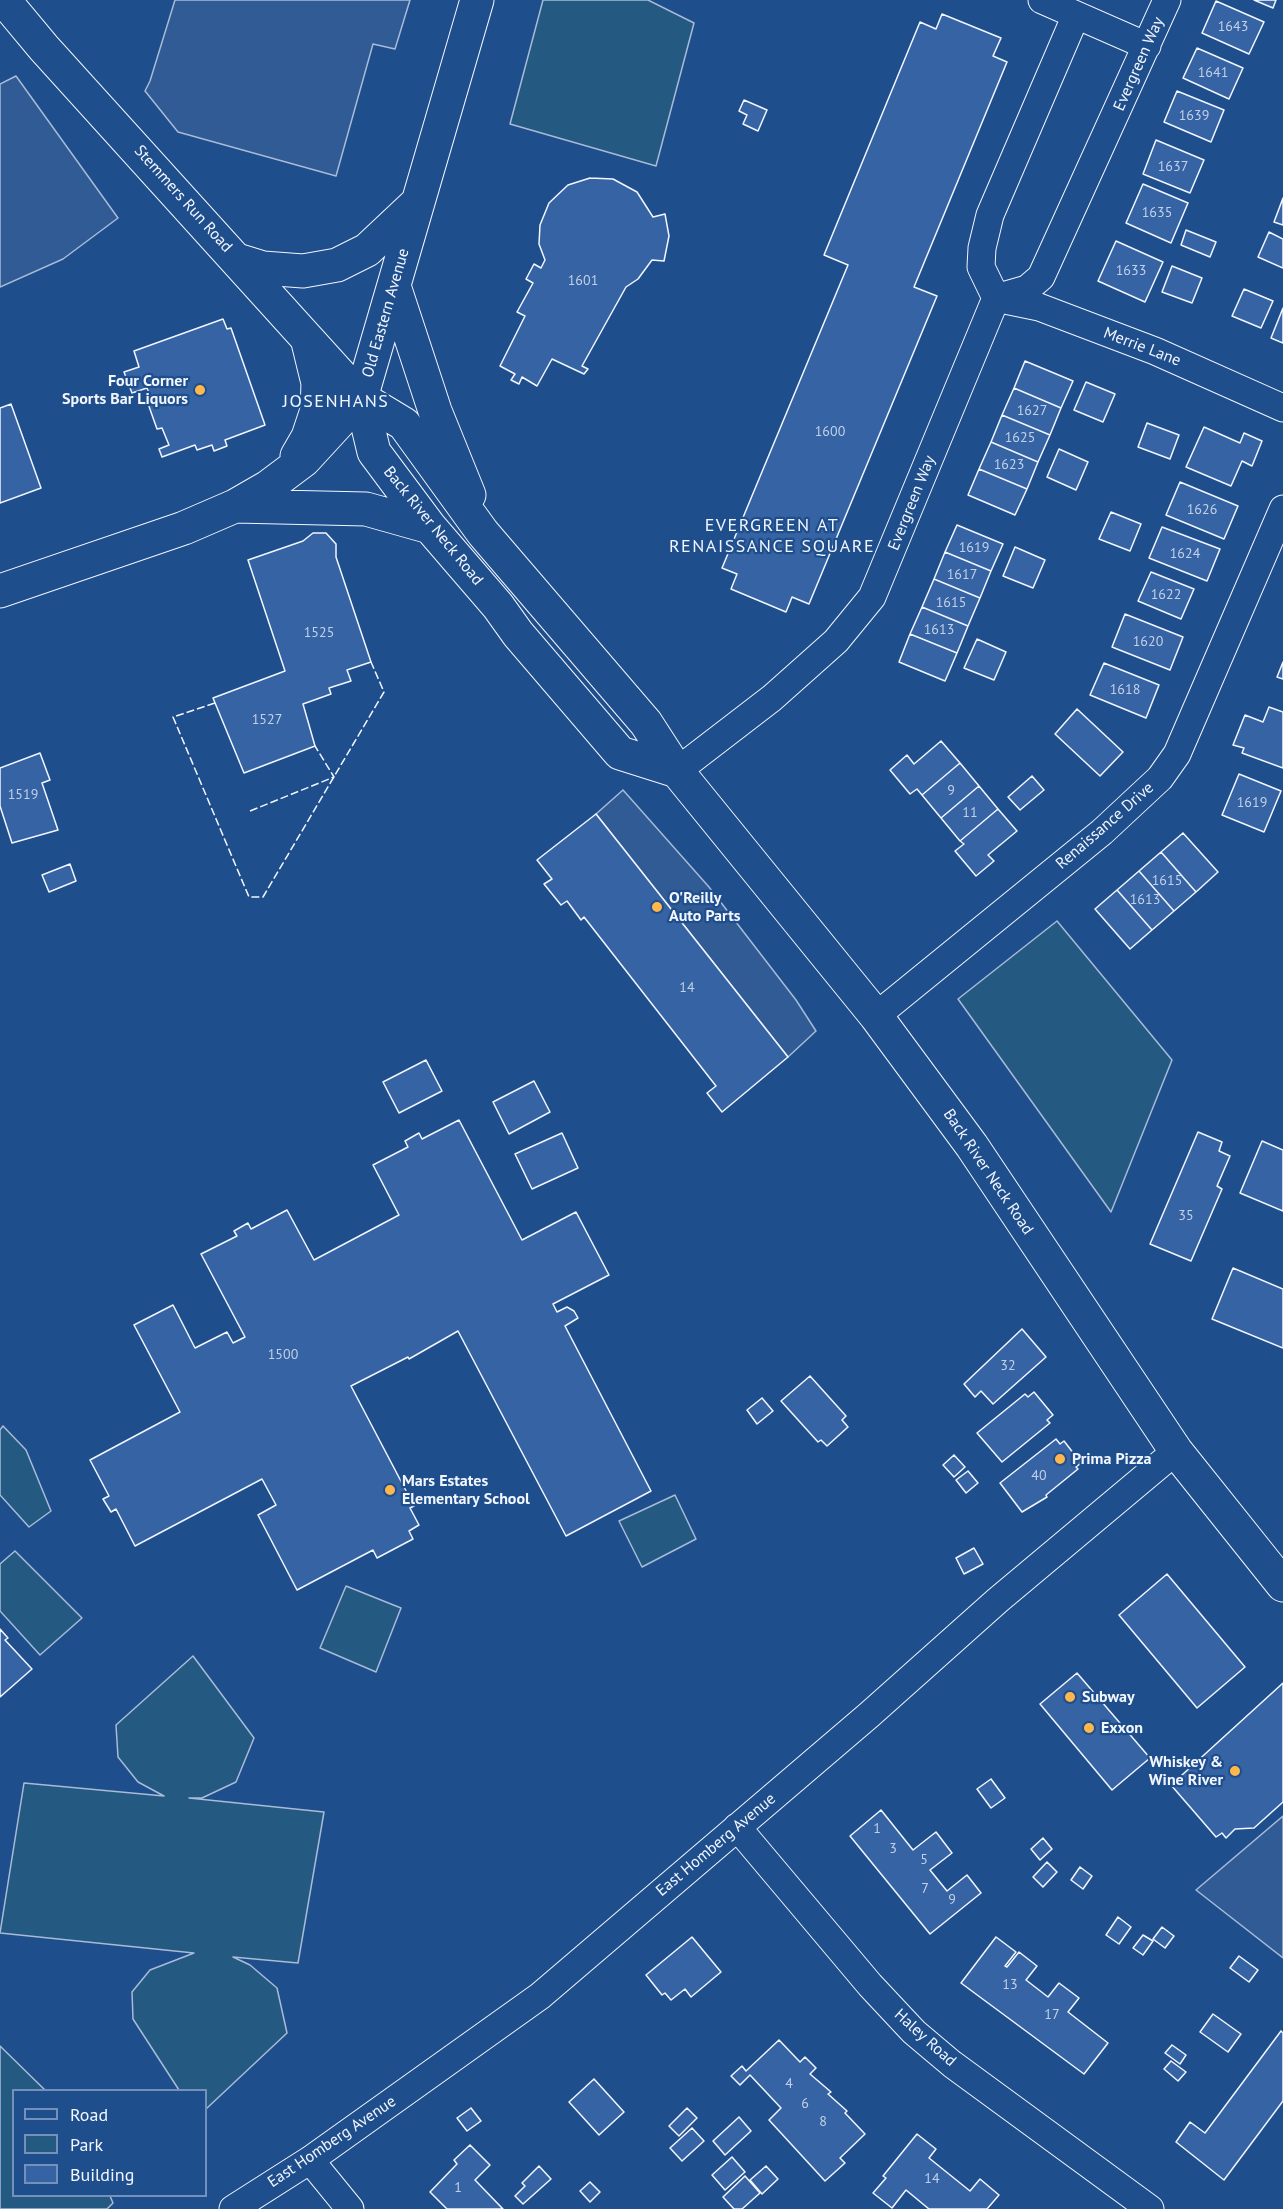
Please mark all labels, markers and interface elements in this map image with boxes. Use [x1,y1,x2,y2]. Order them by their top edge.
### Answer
street label: Evergreen Way [1110,14,1168,114]
house number: 1643 [1218,19,1248,35]
house number: 1641 [1198,65,1228,81]
house number: 1639 [1179,108,1209,124]
street label: Stemmers Run Road [130,142,236,256]
house number: 1637 [1158,159,1188,175]
house number: 1635 [1142,205,1172,221]
street label: Old Eastern Avenue [358,246,414,380]
house number: 1633 [1116,263,1146,279]
house number: 1601 [568,273,598,289]
street label: Merrie Lane [1101,324,1183,370]
place label: Four Corner Sports Bar Liquors [62,371,188,409]
marker: Four Corner Sports Bar Liquors [193,383,207,397]
district label: JOSENHANS [283,391,389,413]
house number: 1627 [1017,403,1047,419]
house number: 1600 [815,424,845,440]
house number: 1625 [1005,430,1035,446]
street label: Evergreen Way [884,453,940,553]
house number: 1623 [994,457,1024,473]
street label: Back River Neck Road [379,463,487,589]
house number: 1626 [1187,502,1217,518]
district label: EVERGREEN AT RENAISSANCE SQUARE [669,515,875,558]
house number: 1619 [959,540,989,556]
house number: 1624 [1170,546,1200,562]
house number: 1617 [947,567,977,583]
house number: 1622 [1151,587,1181,603]
house number: 1615 [936,595,966,611]
house number: 1613 [924,622,954,638]
house number: 1525 [304,625,334,641]
house number: 1620 [1133,634,1163,650]
house number: 1618 [1110,682,1140,698]
house number: 1527 [252,712,282,728]
street label: Renaissance Drive [1052,778,1158,874]
house number: 9 [947,783,955,799]
house number: 1519 [8,787,38,803]
house number: 1619 [1237,795,1267,811]
house number: 11 [962,805,978,821]
house number: 1615 [1152,873,1182,889]
place label: O'Reilly Auto Parts [669,888,740,926]
house number: 1613 [1130,892,1160,908]
marker: O'Reilly Auto Parts [650,900,664,914]
house number: 14 [679,980,695,996]
street label: Back River Neck Road [939,1106,1037,1238]
house number: 35 [1178,1208,1194,1224]
house number: 1500 [268,1347,298,1363]
house number: 32 [1000,1358,1016,1374]
place label: Prima Pizza [1072,1449,1152,1469]
marker: Prima Pizza [1053,1452,1067,1466]
house number: 40 [1031,1468,1047,1484]
place label: Mars Estates Elementary School [402,1471,530,1509]
marker: Mars Estates Elementary School [383,1483,397,1497]
place label: Subway [1082,1687,1135,1707]
marker: Subway [1063,1690,1077,1704]
place label: Exxon [1101,1718,1143,1738]
marker: Exxon [1082,1721,1096,1735]
place label: Whiskey & Wine River [1149,1752,1223,1790]
marker: Whiskey & Wine River [1228,1764,1242,1778]
street label: East Homberg Avenue [652,1789,780,1901]
house number: 1 [873,1821,881,1837]
house number: 3 [889,1841,897,1857]
house number: 5 [920,1852,928,1868]
house number: 7 [921,1881,929,1897]
house number: 9 [948,1892,956,1908]
house number: 13 [1002,1977,1018,1993]
street label: Haley Road [890,2005,960,2071]
house number: 17 [1044,2007,1060,2023]
house number: 4 [785,2076,793,2092]
legend [12,2089,207,2197]
street label: East Homberg Avenue [264,2092,400,2192]
house number: 6 [801,2096,809,2112]
text: Road [70,2103,108,2126]
house number: 8 [819,2114,827,2130]
text: Park [70,2133,103,2156]
text: Building [70,2163,134,2186]
house number: 14 [924,2171,940,2187]
house number: 1 [454,2180,462,2196]

